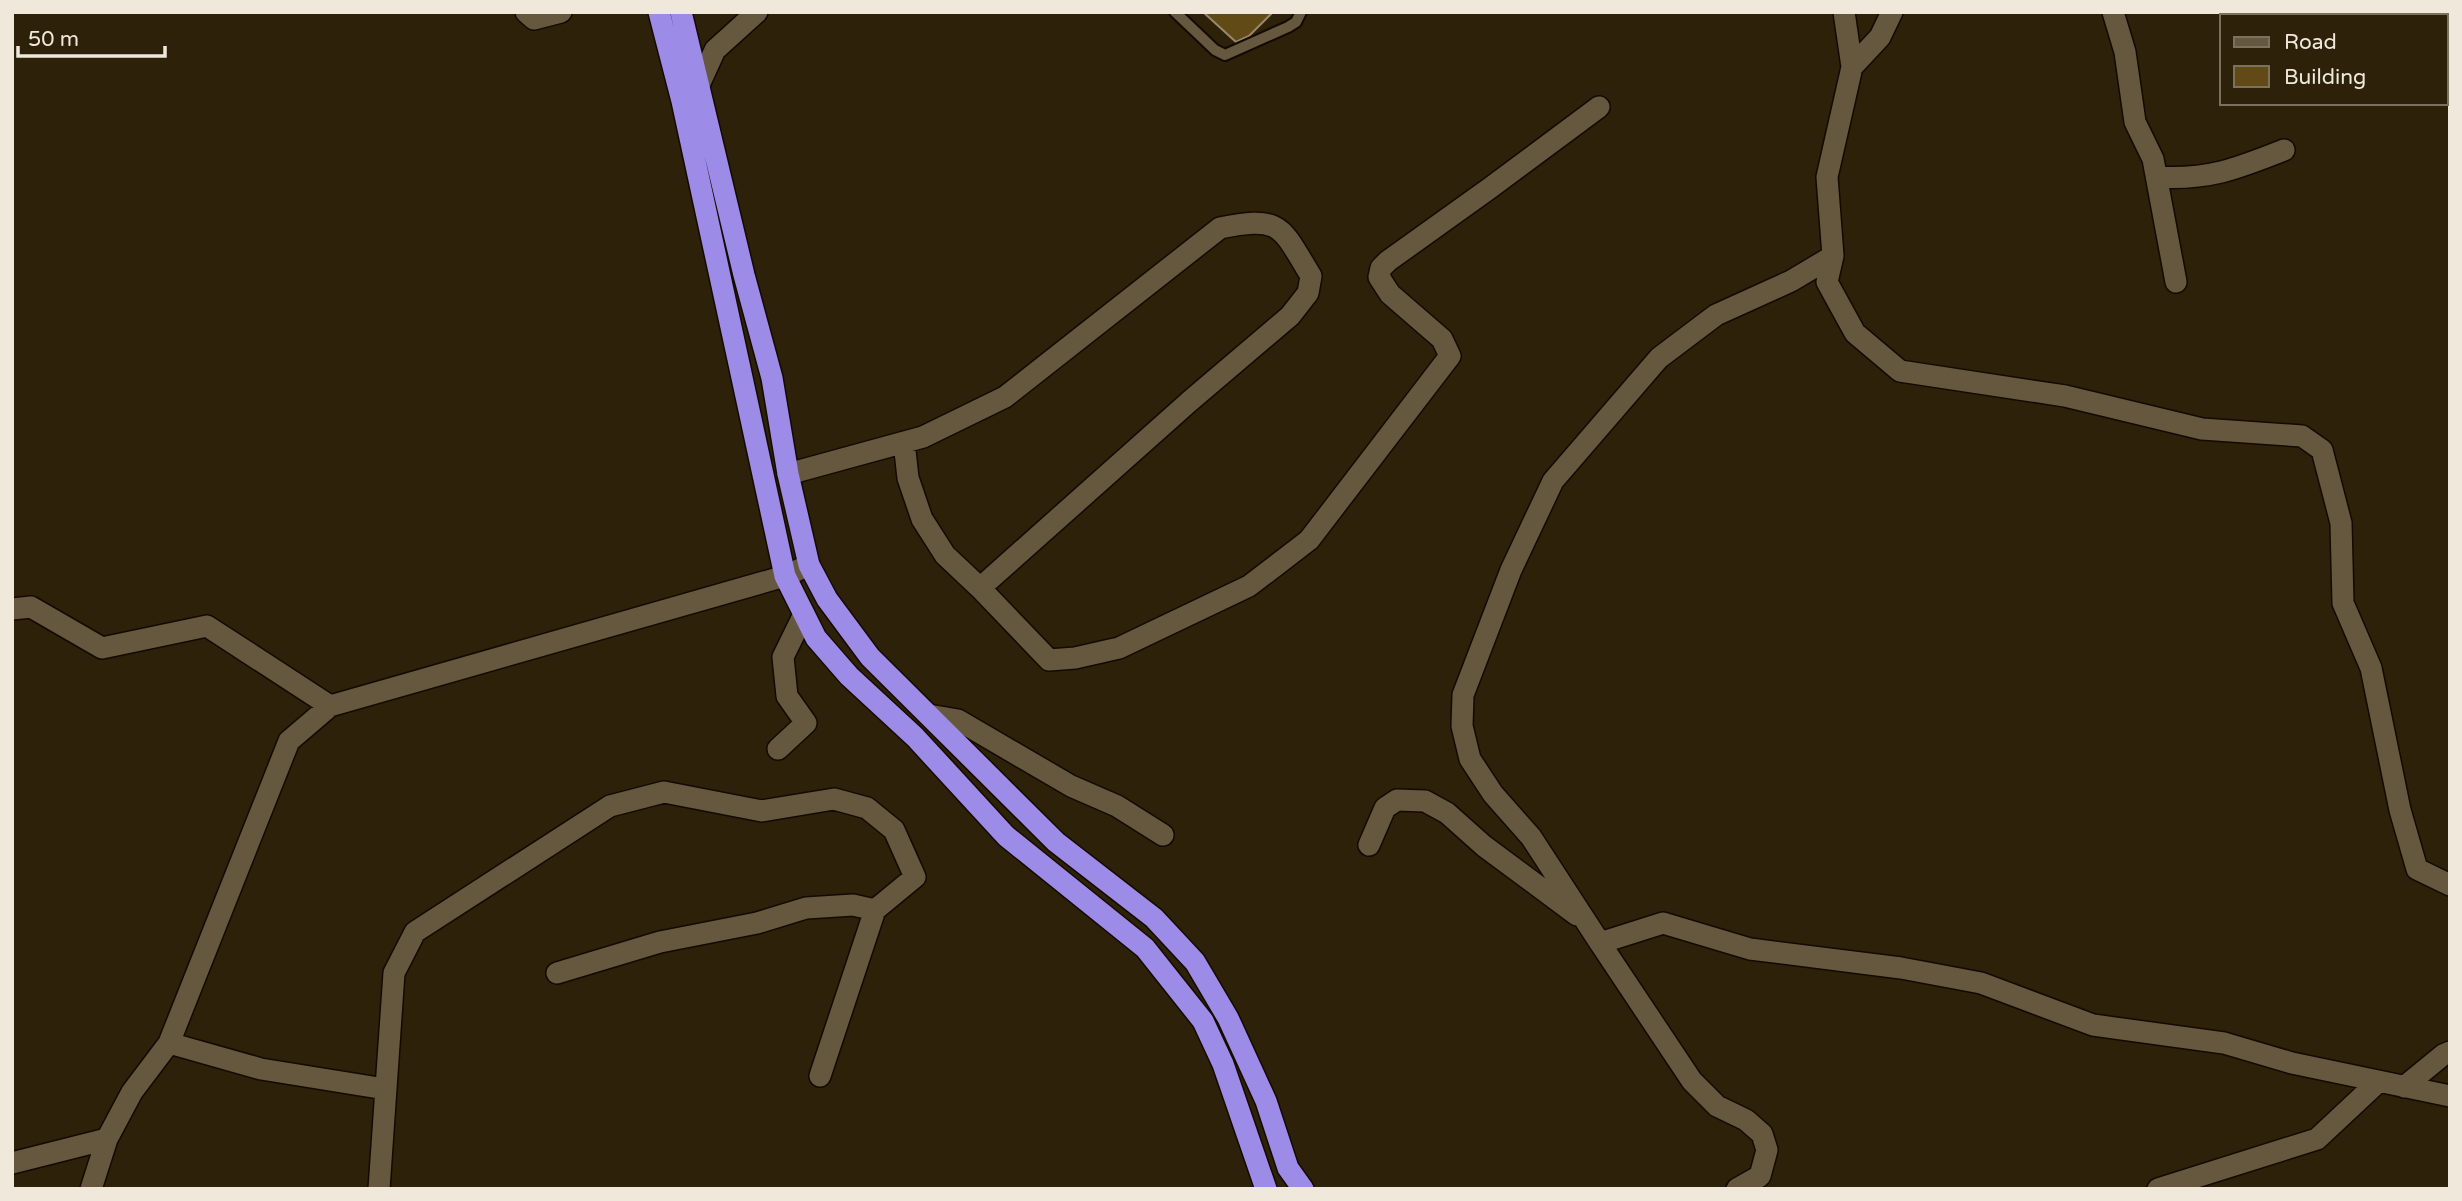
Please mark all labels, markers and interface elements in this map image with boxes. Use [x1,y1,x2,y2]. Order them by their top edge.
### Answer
scale bar [18,14,164,58]
legend [2220,14,2448,105]
text: 50 m [28,27,79,52]
text: Road [2284,30,2337,55]
text: Building [2284,65,2366,90]

